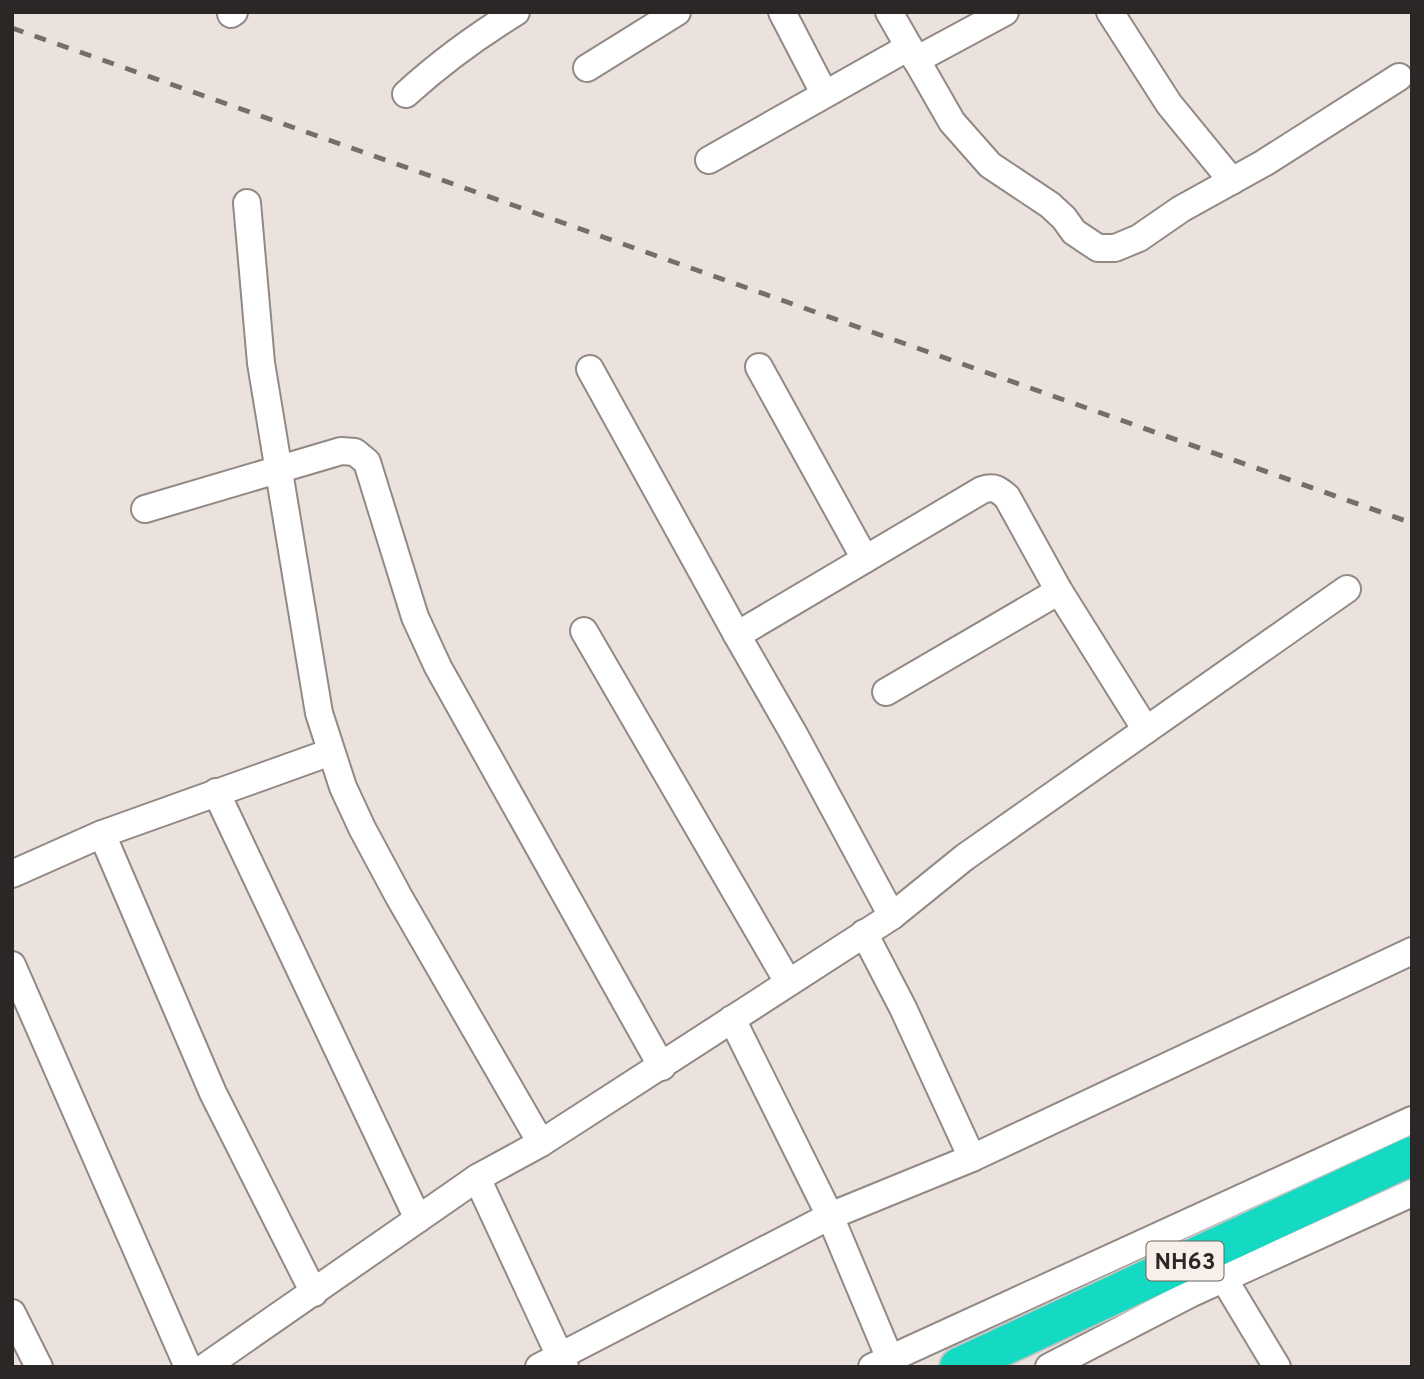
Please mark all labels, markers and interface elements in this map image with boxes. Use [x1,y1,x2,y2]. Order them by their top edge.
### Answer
road number: NH63 [1146,1242,1224,1280]

